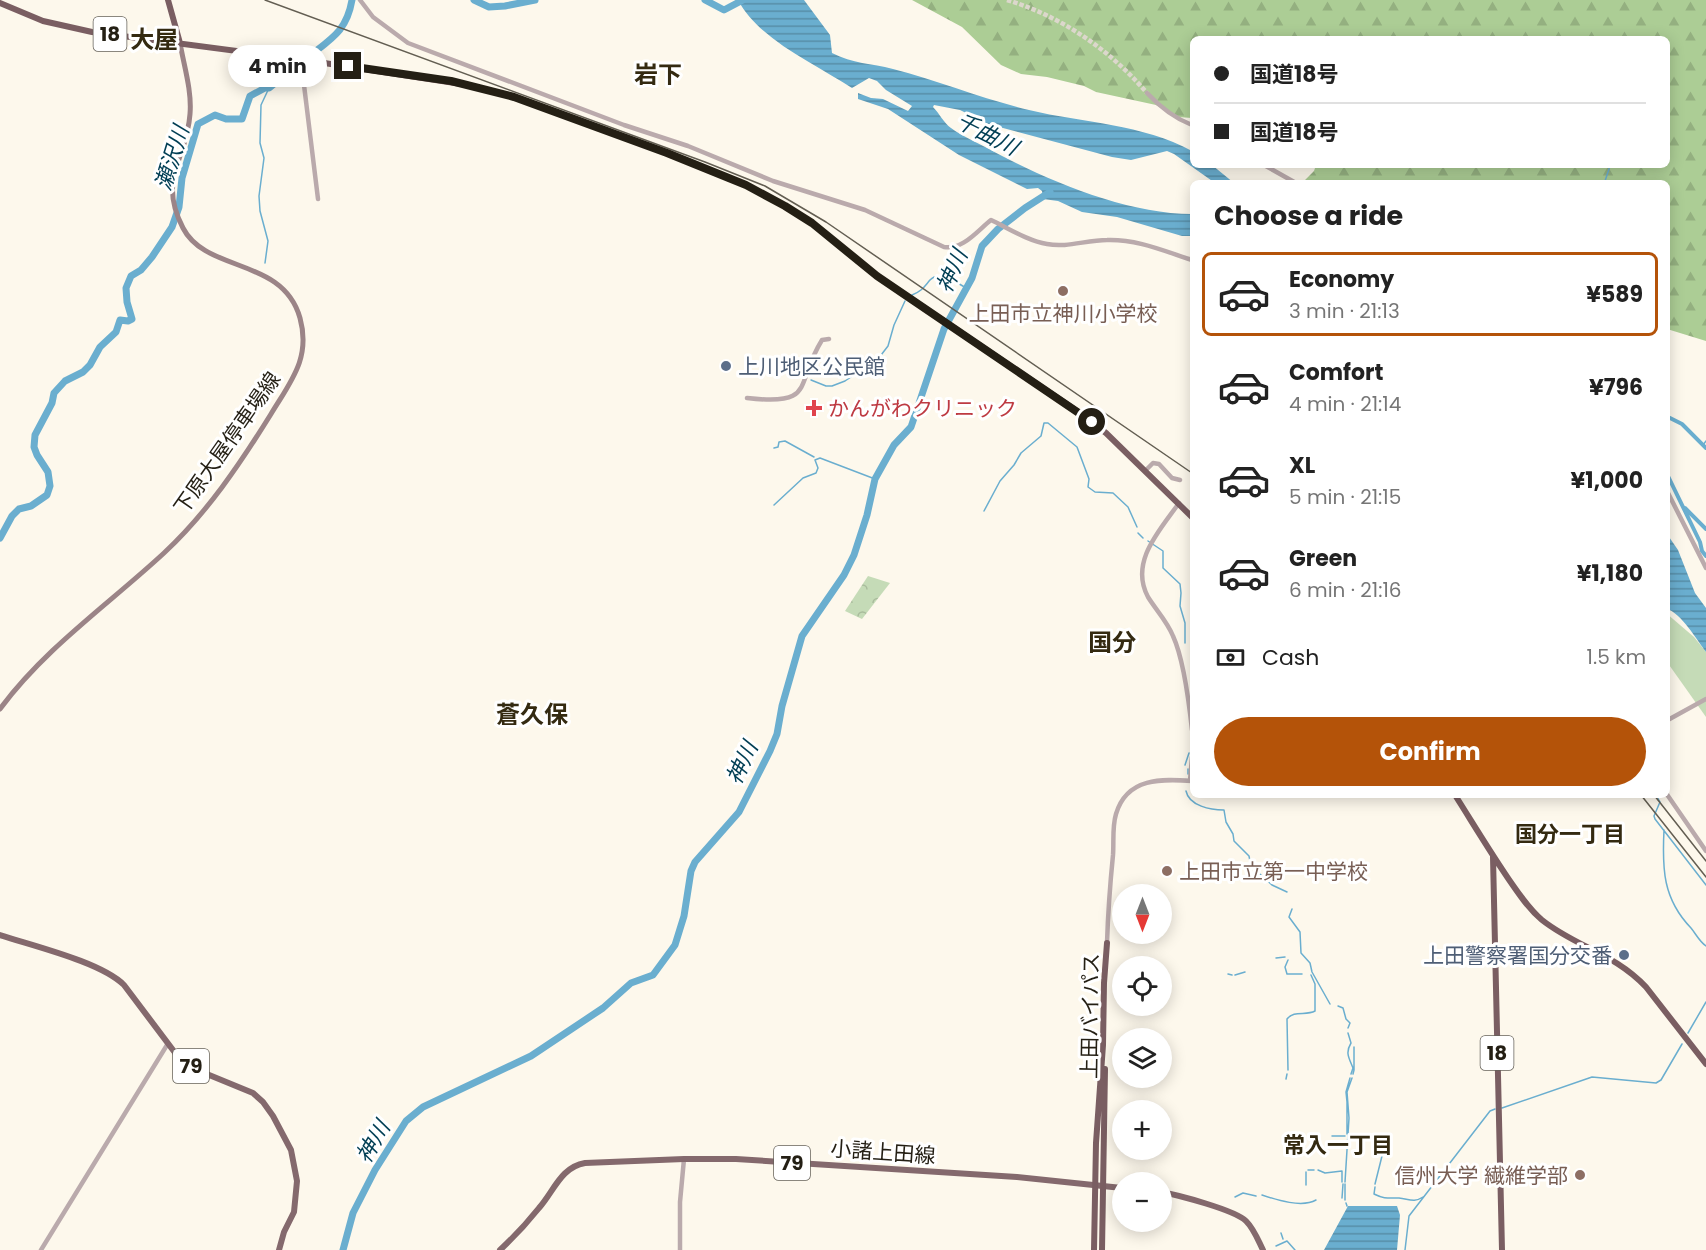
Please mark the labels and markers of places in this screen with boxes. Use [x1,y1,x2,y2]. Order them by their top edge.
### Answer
marker: 上田市立神川小学校 [1056,284,1070,298]
place label: 上田市立神川小学校 [969,299,1158,328]
place label: 上川地区公民館 [738,352,885,381]
marker: 上川地区公民館 [719,359,733,373]
place label: かんがわクリニック [828,394,1017,423]
marker: かんがわクリニック [805,399,823,417]
place label: 上田市立第一中学校 [1179,857,1368,886]
marker: 上田市立第一中学校 [1160,864,1174,878]
place label: 上田警察署国分交番 [1423,941,1612,970]
marker: 上田警察署国分交番 [1617,948,1631,962]
place label: 信州大学 繊維学部 [1394,1161,1568,1190]
marker: 信州大学 繊維学部 [1573,1168,1587,1182]

